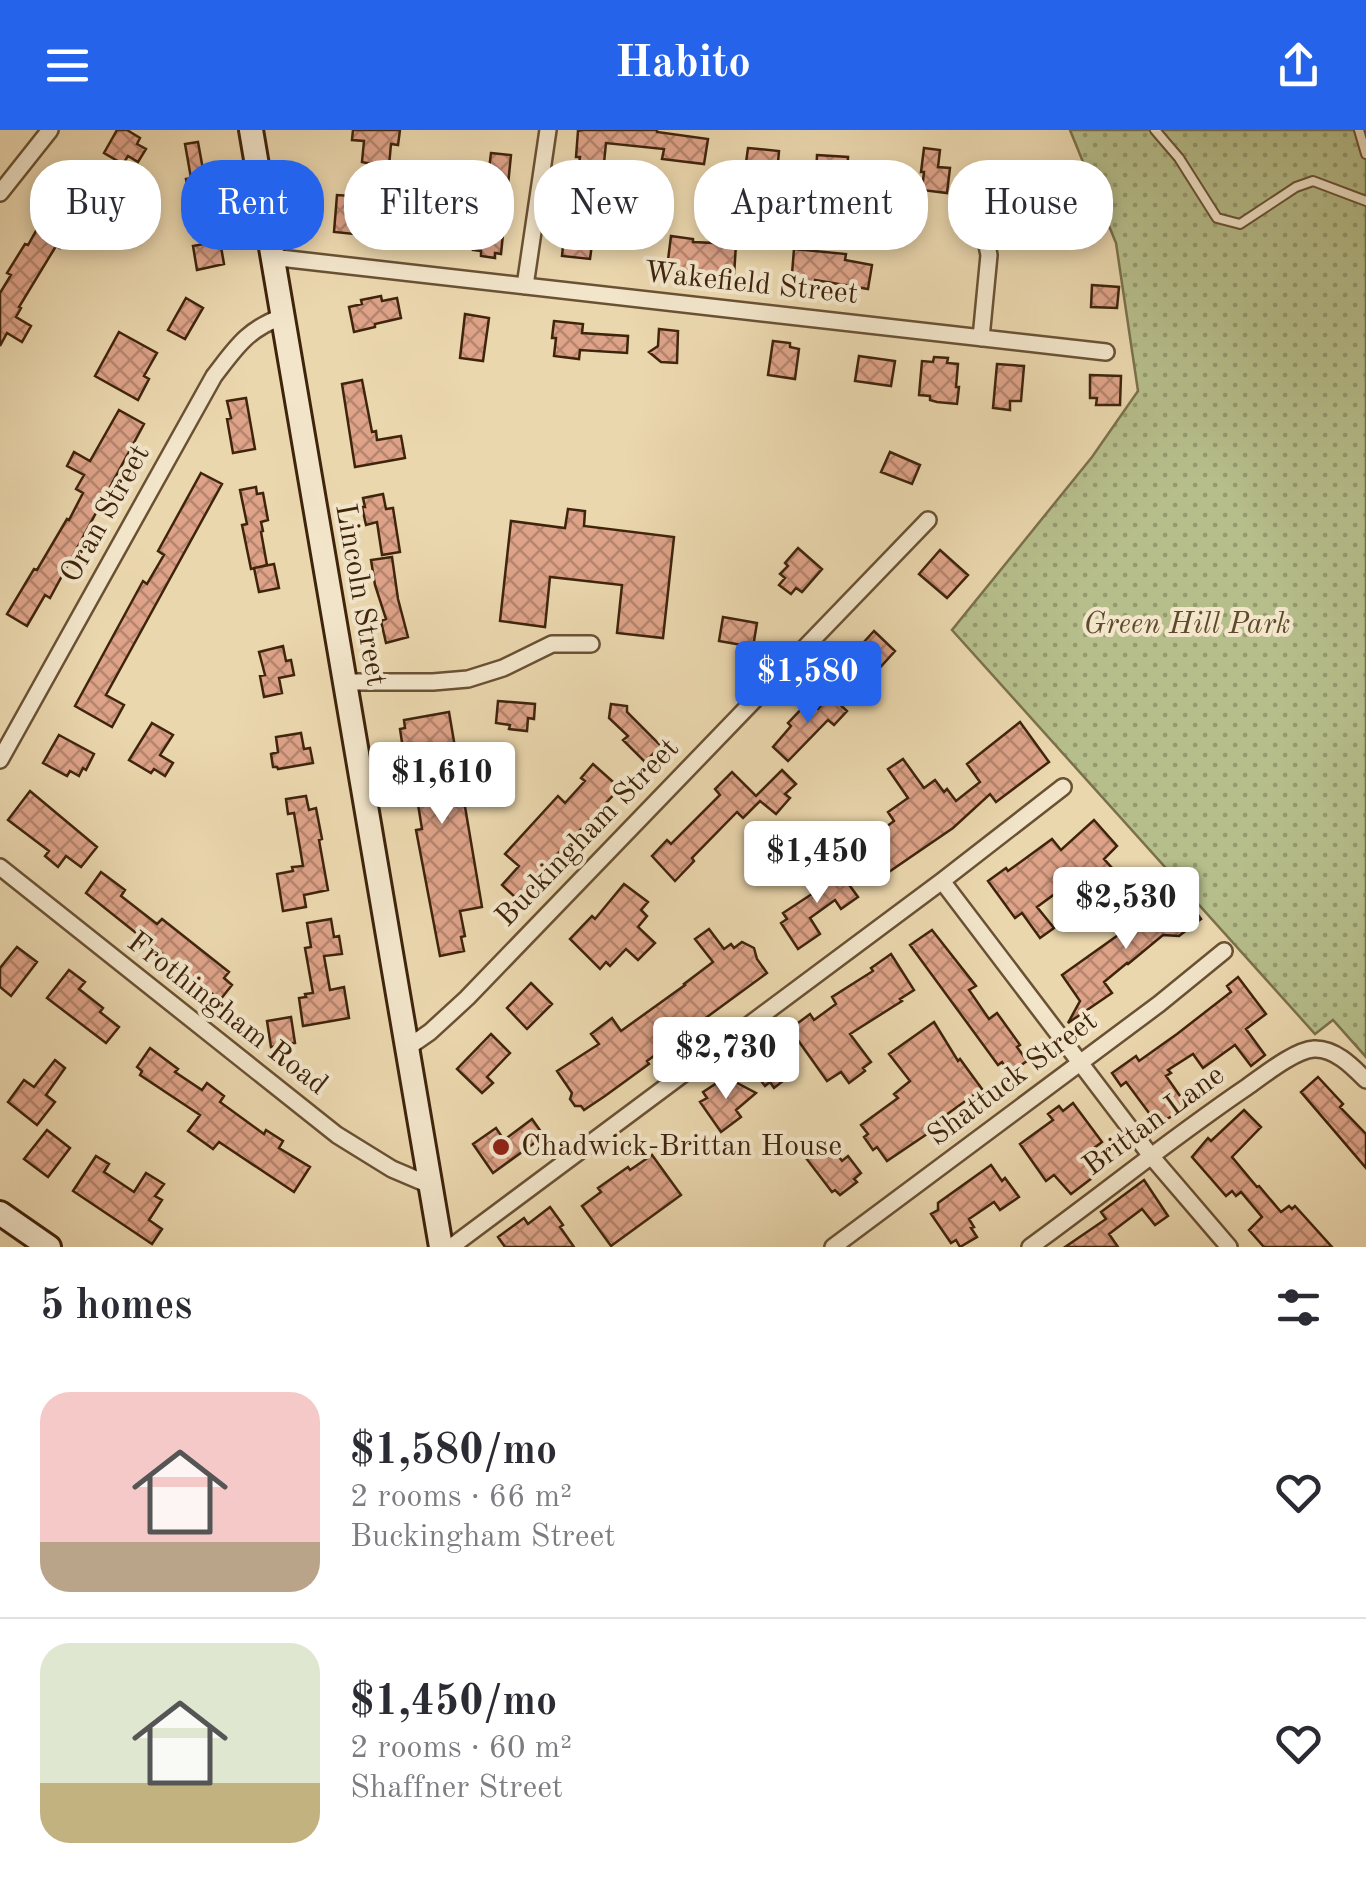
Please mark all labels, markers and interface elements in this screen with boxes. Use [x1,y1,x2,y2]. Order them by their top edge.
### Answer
icon: menu [40,38,95,93]
icon: share [1271,38,1326,93]
text: Habito [615,42,751,87]
chip: Buy [30,160,161,250]
chip: Rent [181,160,324,250]
chip: Filters [344,160,514,250]
chip: New [534,160,674,250]
chip: Apartment [694,160,928,250]
chip: House [948,160,1113,250]
street label: Wakefield Street [642,258,860,310]
street label: Oran Street [56,440,156,588]
street label: Lincoln Street [329,502,391,688]
park label: Green Hill Park [1083,610,1291,640]
pin: $1,580 [727,641,889,726]
text: $1,580 [757,657,859,689]
street label: Buckingham Street [491,733,685,933]
pin: $1,610 [361,742,523,827]
text: $1,610 [391,758,493,790]
pin: $1,450 [736,821,898,906]
text: $1,450 [766,837,868,869]
pin: $2,530 [1045,867,1207,952]
text: $2,530 [1075,883,1177,915]
street label: Frothingham Road [121,927,333,1101]
street label: Shattuck Street [923,1006,1103,1152]
pin: $2,730 [645,1017,807,1102]
text: $2,730 [675,1033,777,1065]
street label: Brittan Lane [1078,1060,1230,1182]
place label: Chadwick-Brittan House [521,1132,842,1162]
marker: Chadwick-Brittan House [490,1136,512,1158]
icon: filters [1271,1280,1326,1335]
text: 5 homes [40,1286,192,1328]
text: $1,580/mo [350,1431,557,1473]
icon: home [120,1432,240,1552]
icon: heart [1271,1465,1326,1520]
text: 2 rooms · 66 m² [350,1482,572,1514]
text: Buckingham Street [350,1522,615,1554]
text: $1,450/mo [350,1682,557,1724]
icon: home [120,1683,240,1803]
icon: heart [1271,1716,1326,1771]
text: 2 rooms · 60 m² [350,1733,572,1765]
text: Shaffner Street [350,1773,563,1805]

